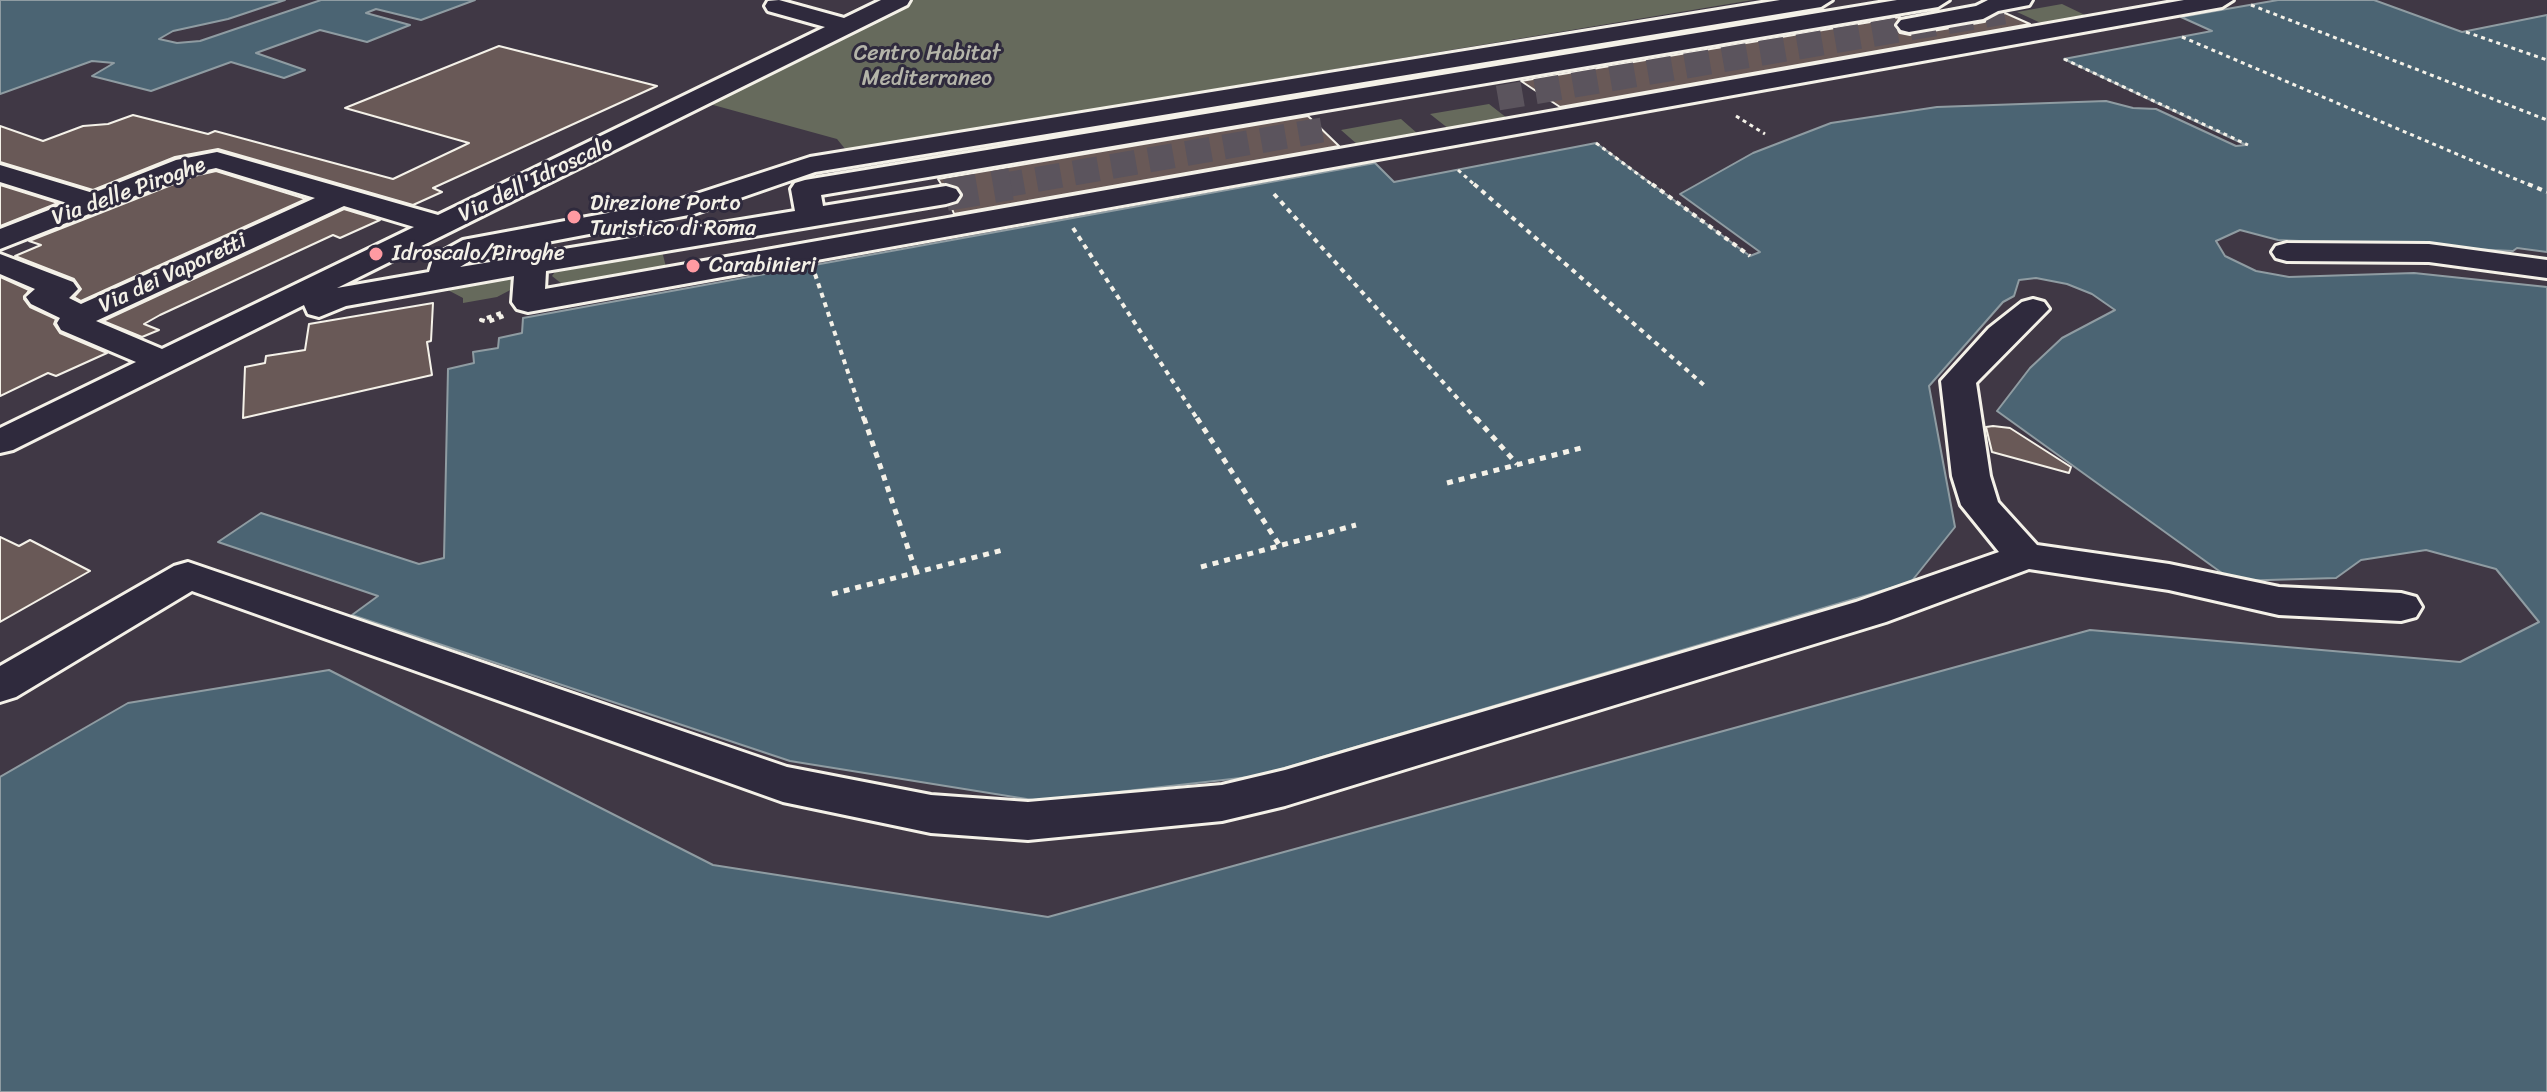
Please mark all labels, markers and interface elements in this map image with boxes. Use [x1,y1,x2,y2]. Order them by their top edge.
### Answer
park label: Centro Habitat Mediterraneo [854,41,1000,92]
street label: Via dell'Idroscalo [455,131,617,229]
street label: Via delle Piroghe [49,152,209,232]
place label: Direzione Porto Turistico di Roma [590,191,756,242]
marker: Direzione Porto Turistico di Roma [565,208,583,226]
street label: Via dei Vaporetti [95,228,251,320]
place label: Idroscalo/Piroghe [392,241,564,267]
marker: Idroscalo/Piroghe [367,245,385,263]
place label: Carabinieri [709,253,816,279]
marker: Carabinieri [684,257,702,275]

